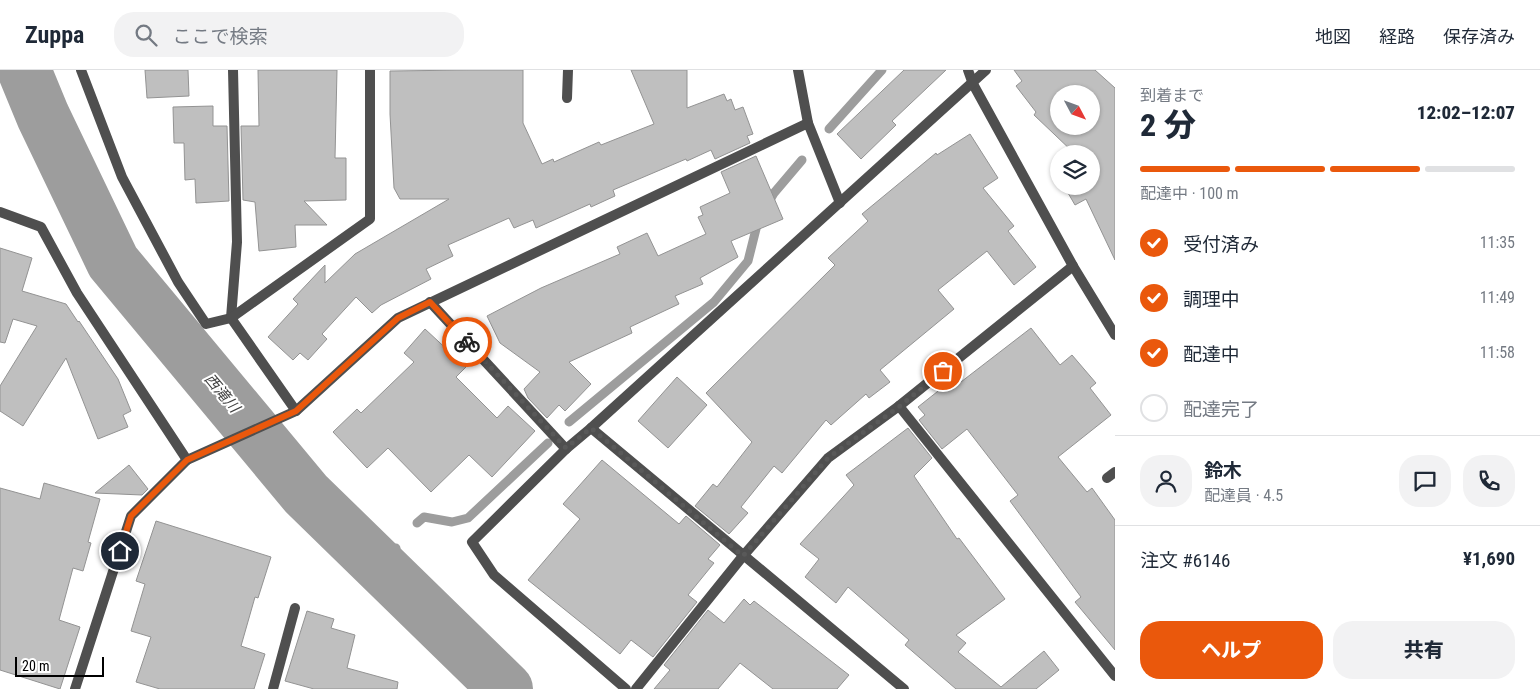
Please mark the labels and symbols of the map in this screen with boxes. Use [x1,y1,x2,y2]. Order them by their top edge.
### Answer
north arrow [1050,85,1100,135]
courier [442,317,492,367]
pin [922,350,964,392]
water label: 西滝川 [201,370,245,418]
pin [99,530,141,572]
scale bar [15,654,104,677]

